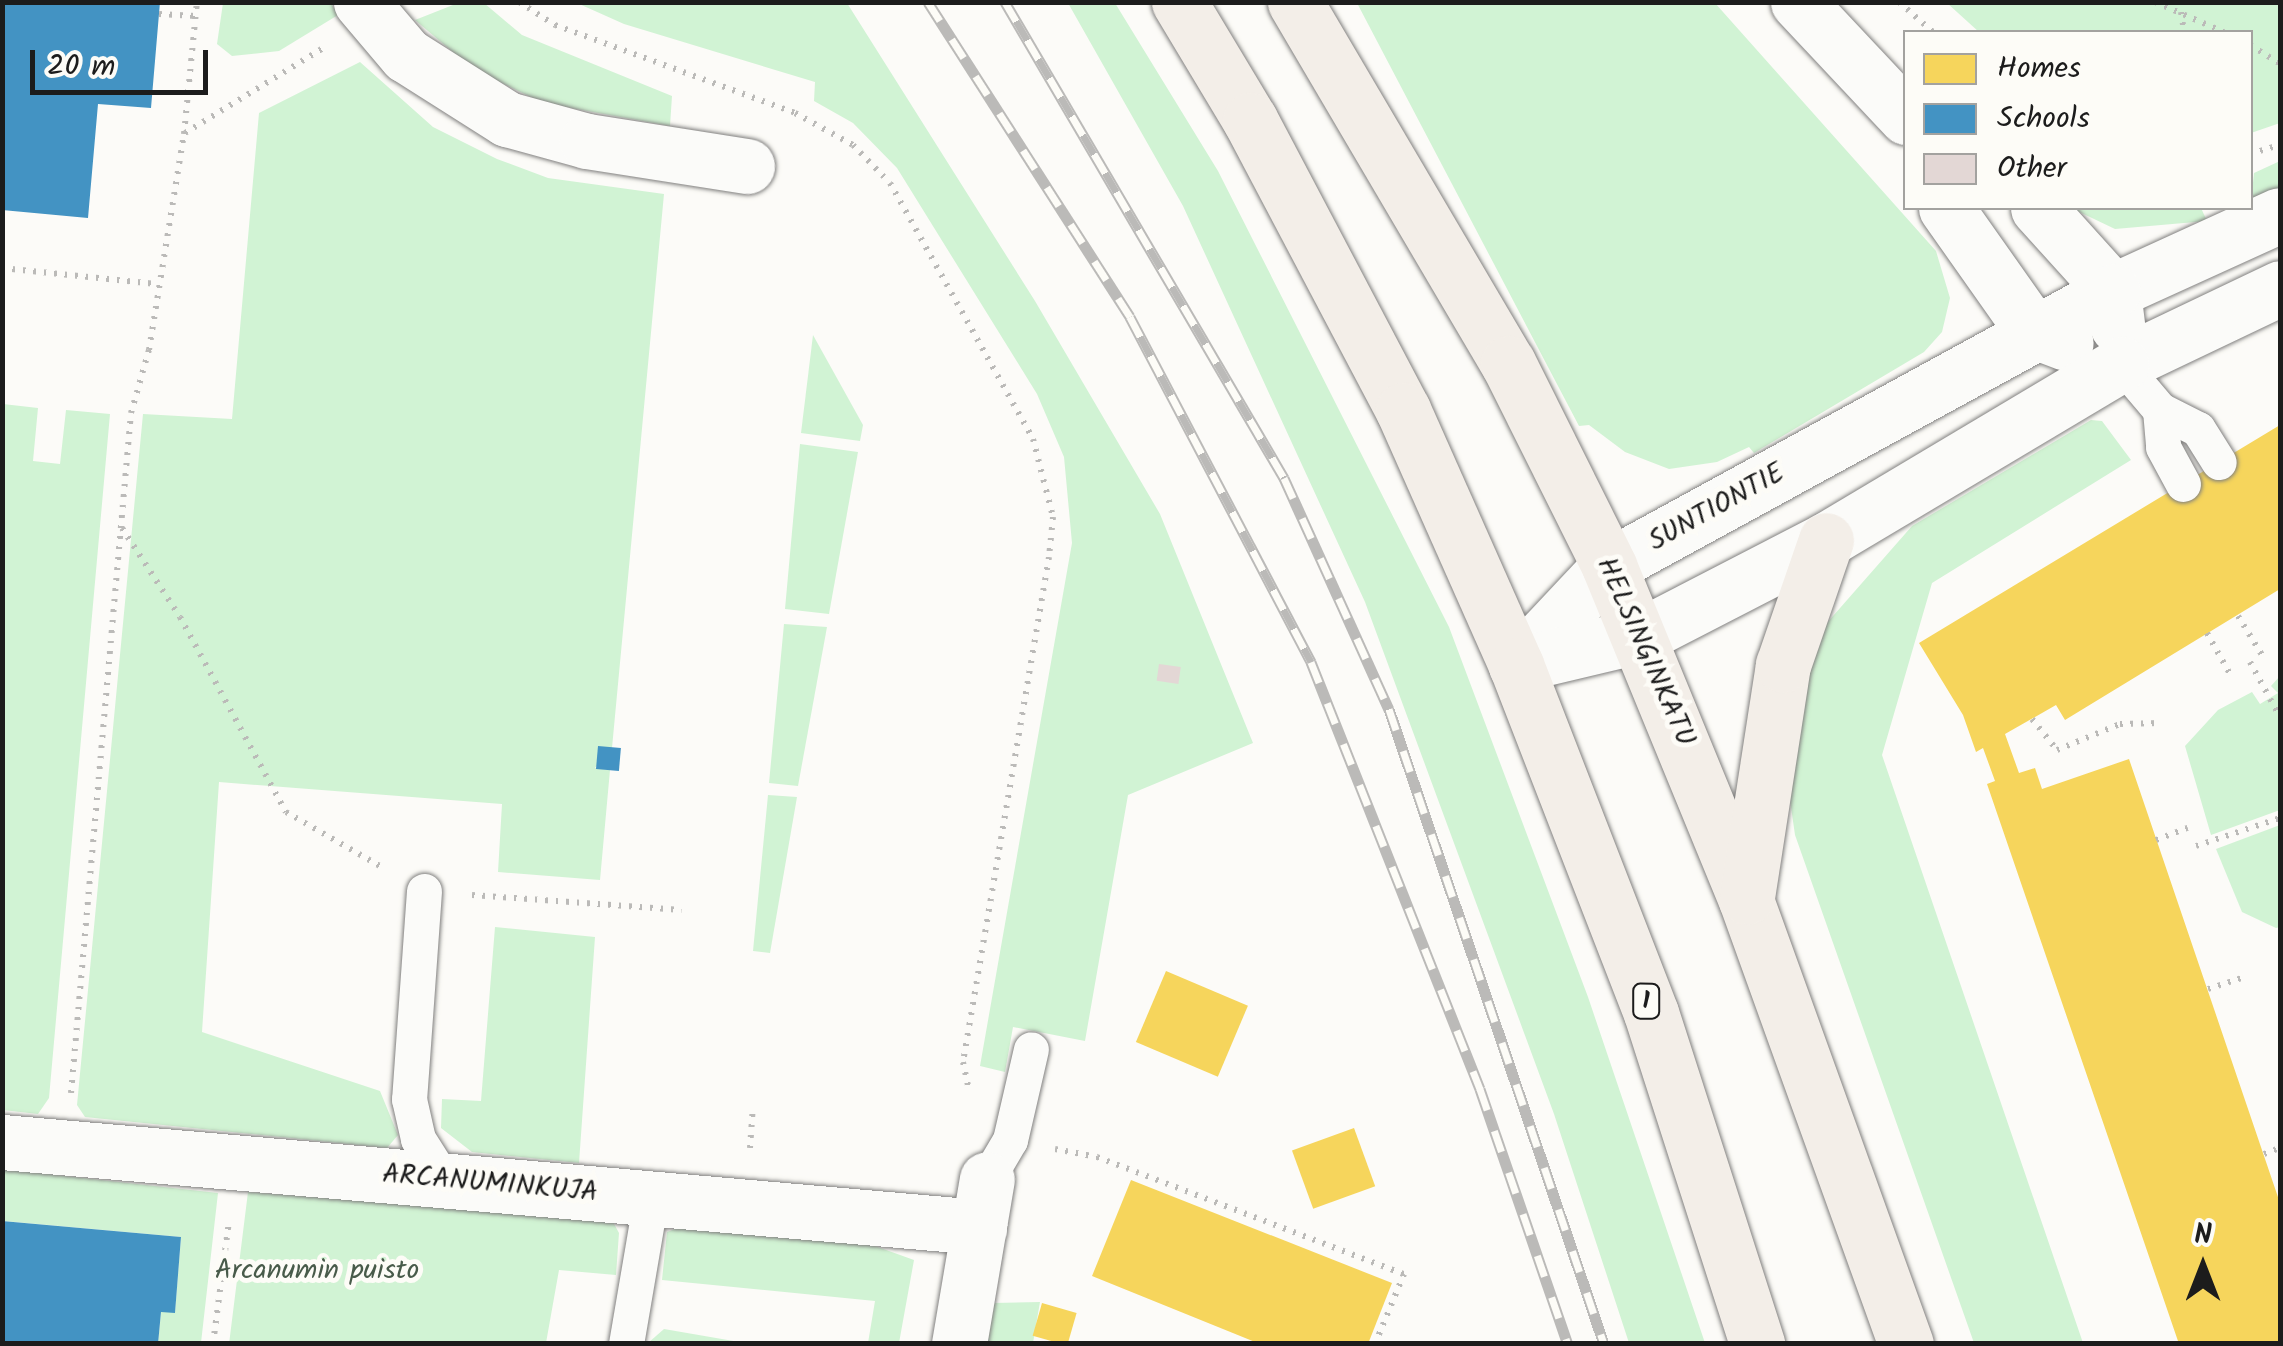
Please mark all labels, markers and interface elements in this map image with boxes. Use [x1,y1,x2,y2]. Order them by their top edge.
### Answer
scale bar [35,30,212,92]
legend [1903,30,2253,210]
text: 20 m [47,43,115,91]
text: Homes [1997,45,2081,93]
text: Schools [1997,95,2090,143]
text: Other [1997,145,2067,193]
street label: SUNTIONTIE [1643,457,1791,559]
street label: HELSINGINKATU [1588,552,1702,752]
road number: 1 [1631,981,1661,1021]
street label: ARCANUMINKUJA [381,1158,599,1210]
text: N [2194,1213,2212,1258]
north arrow [2153,1216,2253,1316]
park label: Arcanumin puisto [215,1254,419,1288]

